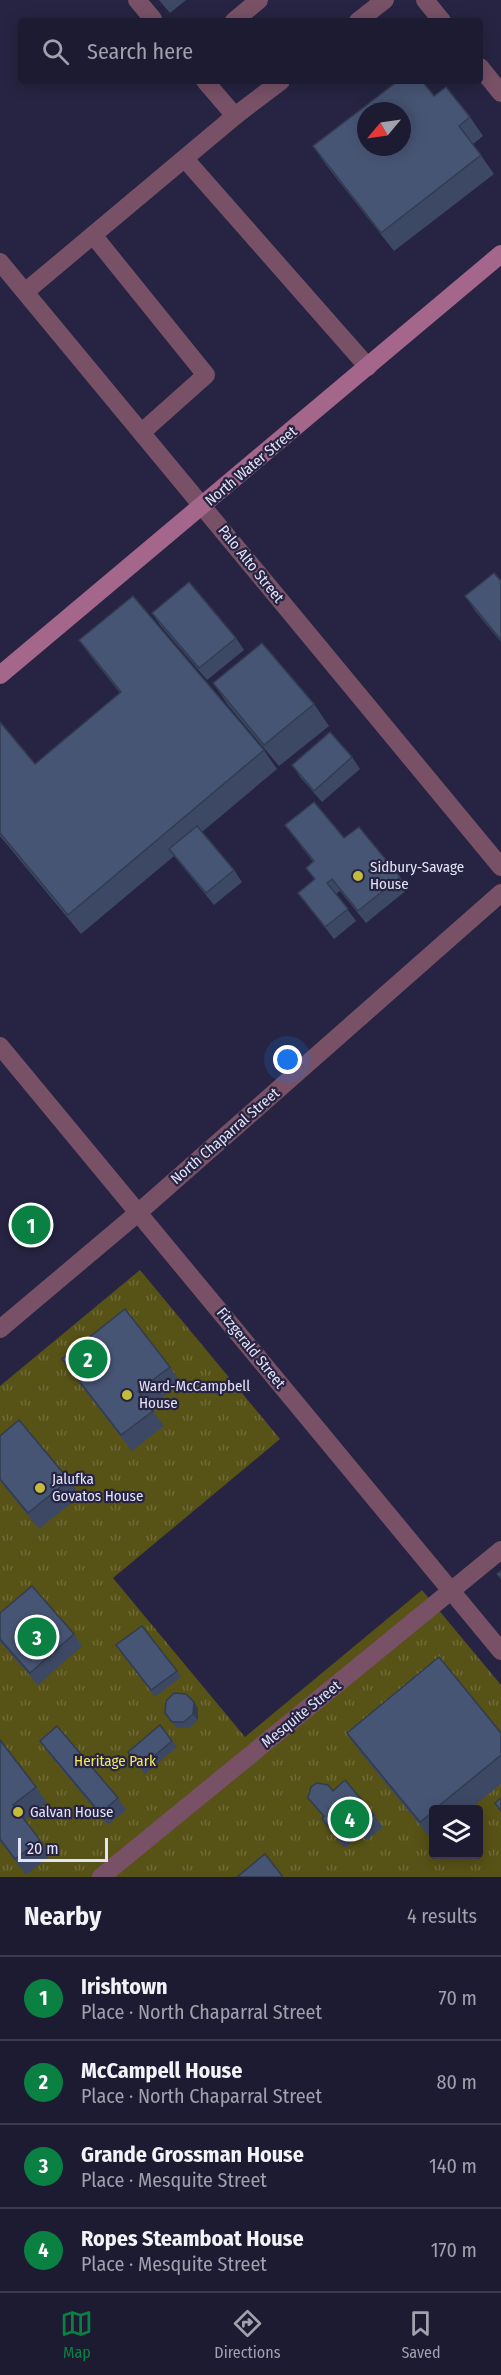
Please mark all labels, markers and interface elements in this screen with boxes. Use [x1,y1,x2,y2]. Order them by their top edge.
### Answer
search box [18,18,483,84]
icon: search [39,35,72,68]
text: Search here [87,38,193,65]
north arrow [357,102,411,156]
street label: North Water Street [201,422,301,510]
street label: Palo Alto Street [214,522,288,606]
place label: Sidbury-Savage House [370,858,464,893]
marker: Sidbury-Savage House [351,869,365,883]
your location [273,1045,302,1074]
street label: North Chaparral Street [167,1084,283,1188]
pin: 1 [12,1202,51,1248]
street label: Fitzgerald Street [213,1304,289,1392]
pin: 2 [68,1336,107,1382]
place label: Ward-McCampbell House [139,1377,250,1412]
marker: Ward-McCampbell House [120,1388,134,1402]
place label: Jalufka Govatos House [52,1470,143,1505]
marker: Jalufka Govatos House [33,1481,47,1495]
pin: 3 [18,1614,57,1660]
street label: Mesquite Street [258,1677,344,1751]
park label: Heritage Park [74,1752,156,1770]
pin: 4 [330,1796,370,1842]
place label: Galvan House [30,1803,114,1821]
marker: Galvan House [11,1805,25,1819]
map controls [429,1805,483,1859]
button: layers [429,1805,483,1859]
scale bar [18,1835,108,1862]
text: 20 m [27,1839,58,1858]
text: Nearby [24,1901,101,1932]
text: 4 results [407,1904,477,1928]
text: Irishtown [81,1973,168,2000]
text: 1 [39,1986,48,2010]
text: 70 m [439,1986,477,2010]
text: Place · North Chaparral Street [81,2000,322,2024]
text: McCampell House [81,2057,242,2084]
text: 2 [39,2070,48,2094]
text: 80 m [437,2070,477,2094]
text: Place · North Chaparral Street [81,2084,322,2108]
text: Grande Grossman House [81,2141,304,2168]
text: 3 [39,2154,48,2178]
text: 140 m [429,2154,477,2178]
text: Place · Mesquite Street [81,2168,267,2192]
text: Ropes Steamboat House [81,2225,304,2252]
text: 4 [38,2238,49,2262]
text: 170 m [431,2238,477,2262]
text: Place · Mesquite Street [81,2252,267,2276]
tab: Map [60,2307,93,2362]
tab: Directions [214,2307,281,2362]
tab: Saved [401,2307,441,2362]

